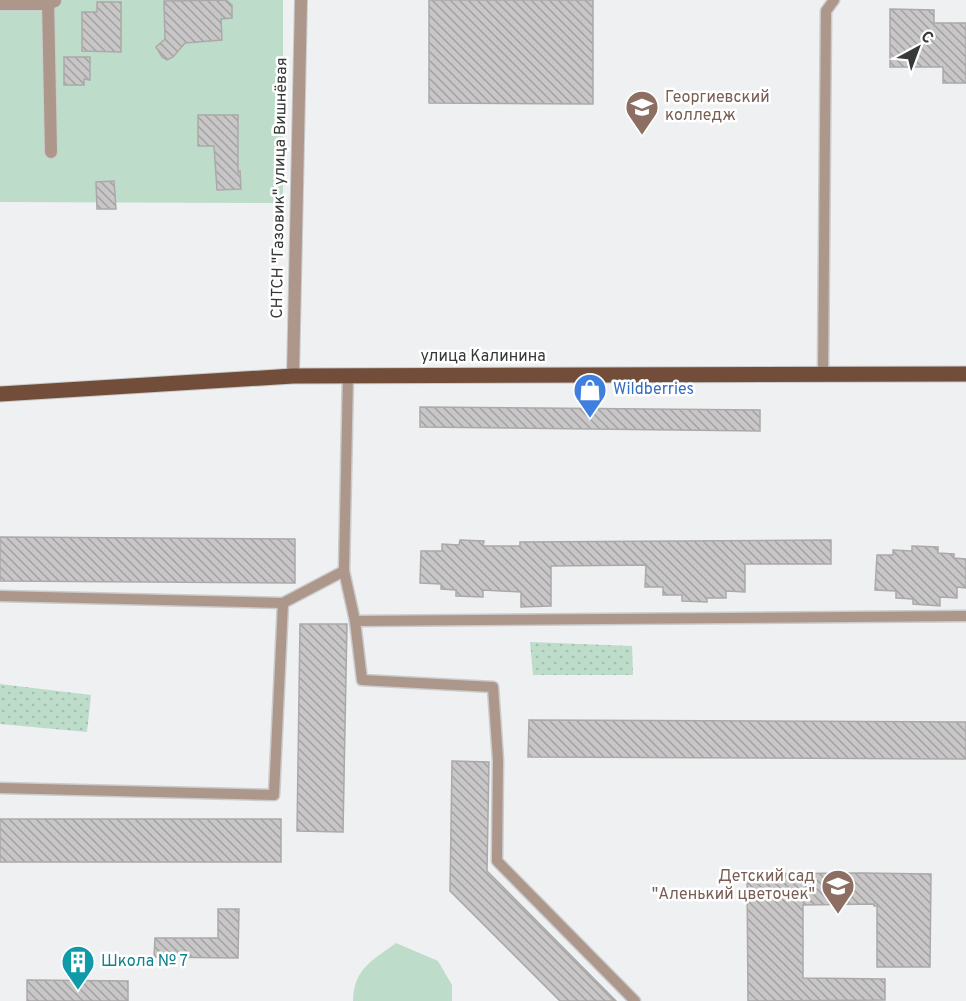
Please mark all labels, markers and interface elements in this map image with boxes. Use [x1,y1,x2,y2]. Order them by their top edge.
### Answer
north arrow [888,18,948,78]
text: С [916,27,937,49]
street label: СНТСН "Газовик" улица Вишнёвая [268,57,292,319]
place label: Георгиевский колледж [665,88,770,126]
school or university icon: Георгиевский колледж [624,89,660,136]
street label: улица Калинина [420,347,546,367]
shop icon: Wildberries [572,372,608,419]
place label: Wildberries [613,380,694,400]
place label: Детский сад "Аленький цветочек" [652,867,815,905]
school or university icon: Детский сад "Аленький цветочек" [820,868,856,915]
building icon: Школа № 7 [60,944,96,991]
place label: Школа № 7 [101,952,188,972]

